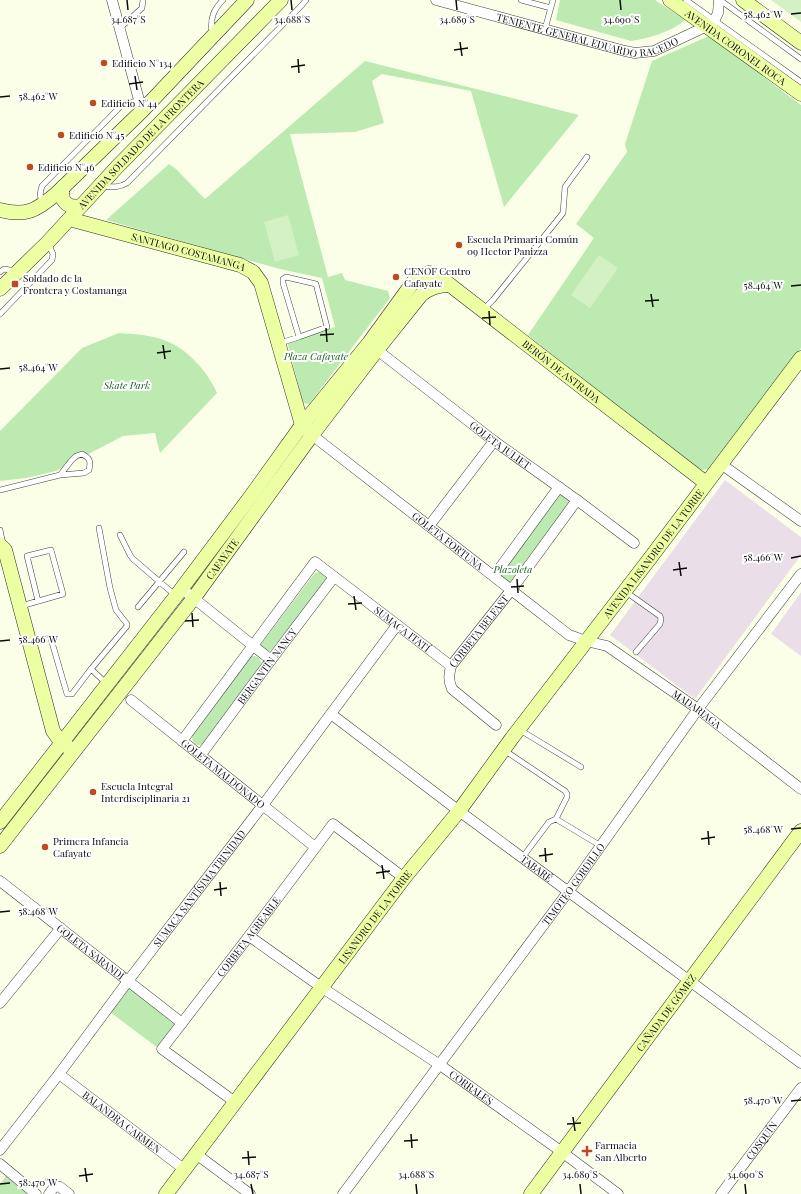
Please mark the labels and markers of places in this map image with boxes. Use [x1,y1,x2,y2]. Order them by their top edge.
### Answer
place label: Edificio N°134 [112,56,172,70]
marker: Edificio N°134 [99,58,109,68]
place label: Edificio N°44 [101,96,157,110]
marker: Edificio N°44 [88,98,98,108]
place label: Edificio N°45 [69,128,124,142]
marker: Edificio N°45 [56,130,66,140]
place label: Edificio N°46 [38,160,94,174]
marker: Edificio N°46 [25,162,35,172]
place label: Escuela Primaria Común 09 Hector Panizza [467,232,578,258]
marker: Escuela Primaria Común 09 Hector Panizza [454,240,464,250]
place label: CENOF Centro Cafayate [404,264,471,290]
place label: Soldado de la Frontera y Costamanga [23,271,127,297]
marker: CENOF Centro Cafayate [391,272,401,282]
marker: Soldado de la Frontera y Costamanga [10,279,20,289]
place label: Escuela Integral Interdisciplinaria 21 [101,779,190,805]
marker: Escuela Integral Interdisciplinaria 21 [88,787,98,797]
place label: Primera Infancia Cafayate [53,834,128,860]
marker: Primera Infancia Cafayate [40,842,50,852]
place label: Farmacia San Alberto [595,1138,647,1164]
marker: Farmacia San Alberto [582,1146,592,1156]

